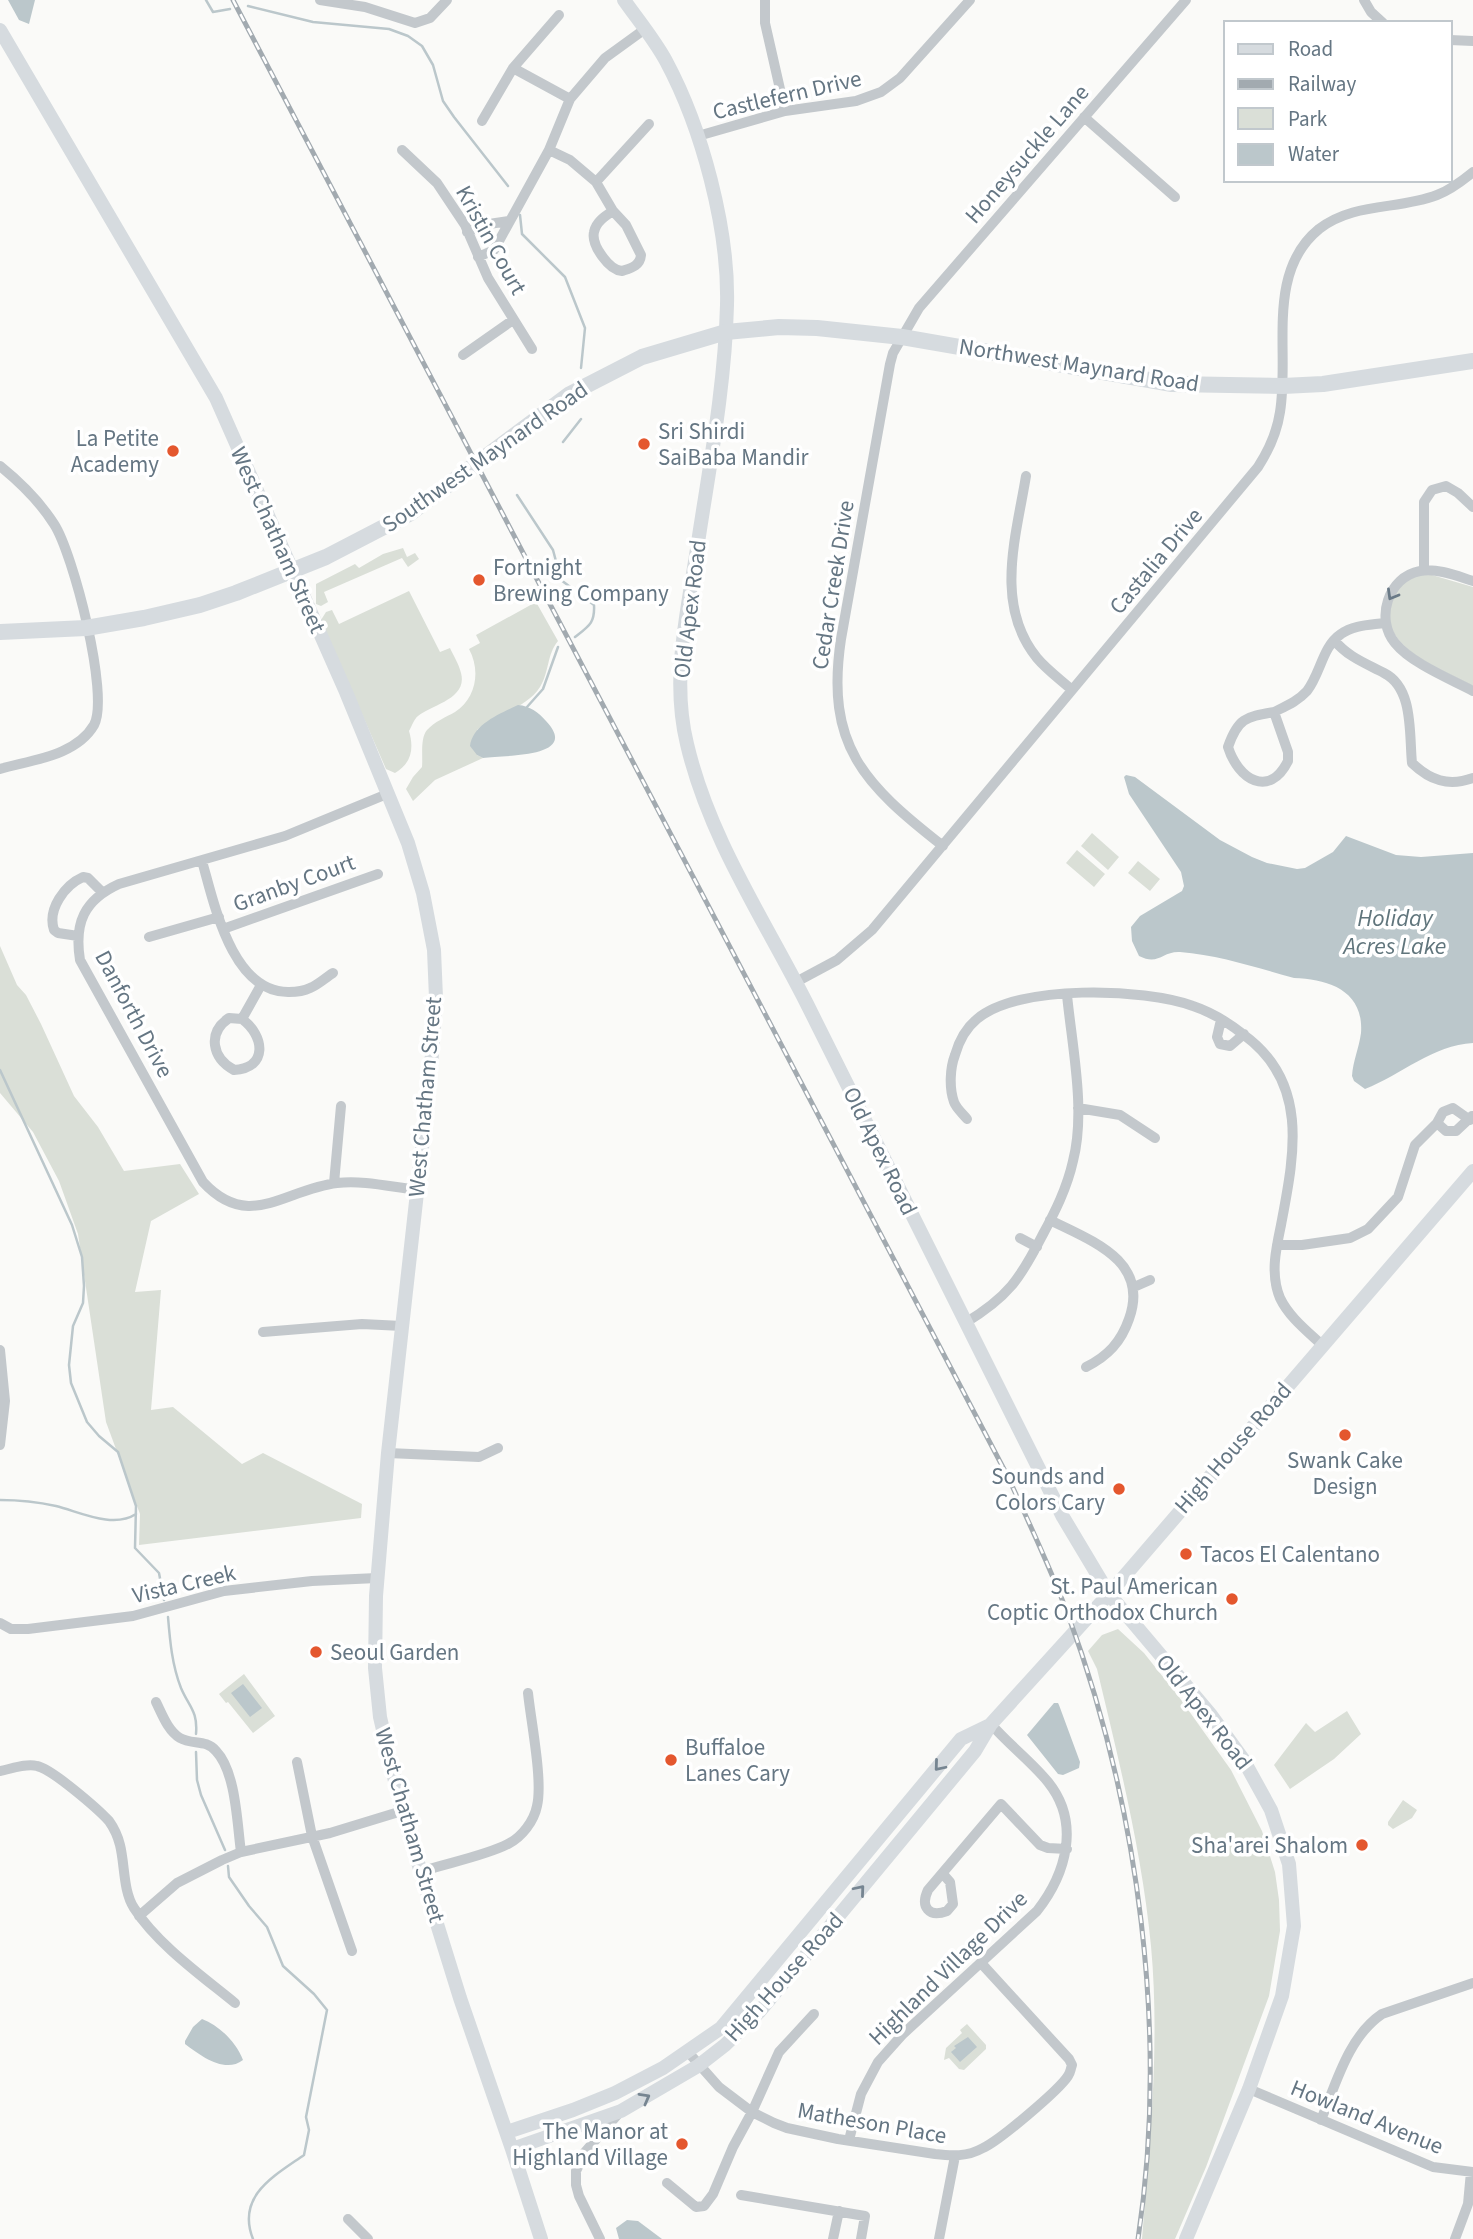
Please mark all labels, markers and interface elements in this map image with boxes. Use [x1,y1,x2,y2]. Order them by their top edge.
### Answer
legend [1224,21,1452,182]
text: Road [1288,34,1333,64]
street label: Castlefern Drive [709,62,865,128]
text: Railway [1288,69,1356,99]
street label: Honeysuckle Lane [957,77,1097,231]
text: Park [1288,104,1328,134]
text: Water [1288,139,1340,169]
street label: Kristin Court [447,179,535,301]
street label: Northwest Maynard Road [957,330,1201,400]
street label: Southwest Maynard Road [375,373,595,541]
place label: Sri Shirdi SaiBaba Mandir [658,415,810,474]
place label: La Petite Academy [71,422,159,481]
marker: Sri Shirdi SaiBaba Mandir [636,436,652,452]
street label: West Chatham Street [222,441,334,639]
marker: La Petite Academy [165,443,181,459]
street label: Cedar Creek Drive [803,498,863,672]
street label: Castalia Drive [1101,500,1211,622]
street label: Old Apex Road [665,538,715,680]
place label: Fortnight Brewing Company [493,551,669,610]
marker: Fortnight Brewing Company [471,572,487,588]
one-way arrow [1387,587,1400,600]
street label: Granby Court [228,846,360,920]
water label: Holiday Acres Lake [1342,901,1446,964]
street label: Danforth Drive [87,944,181,1084]
street label: West Chatham Street [400,995,450,1199]
street label: Old Apex Road [835,1081,925,1221]
street label: High House Road [1167,1375,1299,1521]
marker: Swank Cake Design [1337,1427,1353,1443]
place label: Swank Cake Design [1287,1444,1403,1503]
place label: Sounds and Colors Cary [991,1460,1105,1519]
marker: Sounds and Colors Cary [1111,1481,1127,1497]
place label: Tacos El Calentano [1200,1538,1380,1571]
marker: Tacos El Calentano [1178,1546,1194,1562]
street label: Vista Creek [129,1556,240,1612]
place label: St. Paul American Coptic Orthodox Church [987,1570,1218,1629]
marker: St. Paul American Coptic Orthodox Church [1224,1591,1240,1607]
place label: Seoul Garden [330,1636,459,1669]
marker: Seoul Garden [308,1644,324,1660]
street label: Old Apex Road [1148,1647,1260,1777]
street label: West Chatham Street [366,1724,454,1926]
place label: Buffaloe Lanes Cary [685,1731,790,1790]
marker: Buffaloe Lanes Cary [663,1752,679,1768]
one-way arrow [935,1758,947,1771]
place label: Sha'arei Shalom [1191,1829,1348,1862]
marker: Sha'arei Shalom [1354,1837,1370,1853]
street label: Highland Village Drive [861,1883,1035,2053]
one-way arrow [852,1885,864,1898]
street label: High House Road [717,1905,851,2049]
street label: Howland Avenue [1286,2071,1448,2163]
one-way arrow [637,2093,650,2107]
street label: Matheson Place [795,2094,949,2152]
place label: The Manor at Highland Village [512,2115,668,2174]
marker: The Manor at Highland Village [674,2136,690,2152]

